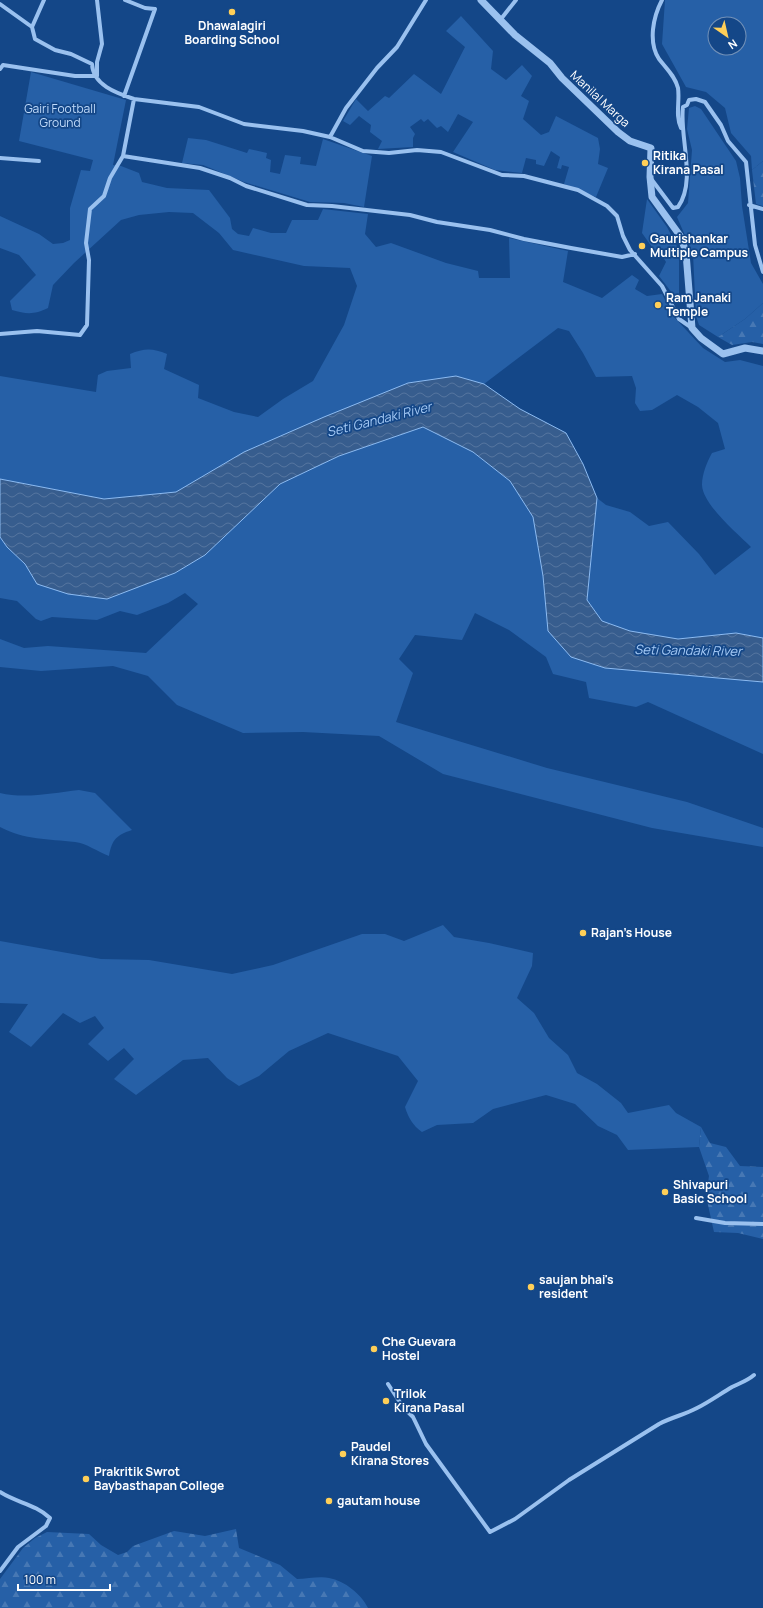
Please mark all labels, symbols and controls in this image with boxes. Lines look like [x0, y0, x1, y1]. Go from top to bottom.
marker: Dhawalagiri Boarding School [227, 7, 237, 17]
north arrow [707, 16, 747, 56]
place label: Dhawalagiri Boarding School [184, 17, 280, 48]
text: N [725, 36, 740, 53]
street label: Manilal Marga [567, 67, 634, 131]
park label: Gairi Football Ground [24, 100, 96, 131]
place label: Ritika Kirana Pasal [653, 147, 724, 178]
marker: Ritika Kirana Pasal [640, 158, 650, 168]
place label: Gaurishankar Multiple Campus [650, 230, 749, 261]
marker: Gaurishankar Multiple Campus [637, 241, 647, 251]
place label: Ram Janaki Temple [666, 289, 731, 320]
marker: Ram Janaki Temple [653, 300, 663, 310]
water label: Seti Gandaki River [325, 397, 436, 441]
water label: Seti Gandaki River [634, 640, 744, 660]
place label: Rajan's House [591, 924, 672, 941]
marker: Rajan's House [578, 928, 588, 938]
place label: Shivapuri Basic School [673, 1176, 747, 1207]
marker: Shivapuri Basic School [660, 1187, 670, 1197]
place label: saujan bhai's resident [539, 1271, 614, 1302]
marker: saujan bhai's resident [526, 1282, 536, 1292]
place label: Che Guevara Hostel [382, 1333, 456, 1364]
marker: Che Guevara Hostel [369, 1344, 379, 1354]
place label: Trilok Kirana Pasal [394, 1385, 465, 1416]
marker: Trilok Kirana Pasal [381, 1396, 391, 1406]
place label: Paudel Kirana Stores [351, 1438, 430, 1469]
marker: Paudel Kirana Stores [338, 1449, 348, 1459]
place label: Prakritik Swrot Baybasthapan College [94, 1463, 224, 1494]
marker: Prakritik Swrot Baybasthapan College [81, 1474, 91, 1484]
place label: gautam house [337, 1492, 420, 1509]
marker: gautam house [324, 1496, 334, 1506]
scale bar [18, 1566, 110, 1592]
text: 100 m [24, 1571, 56, 1588]

